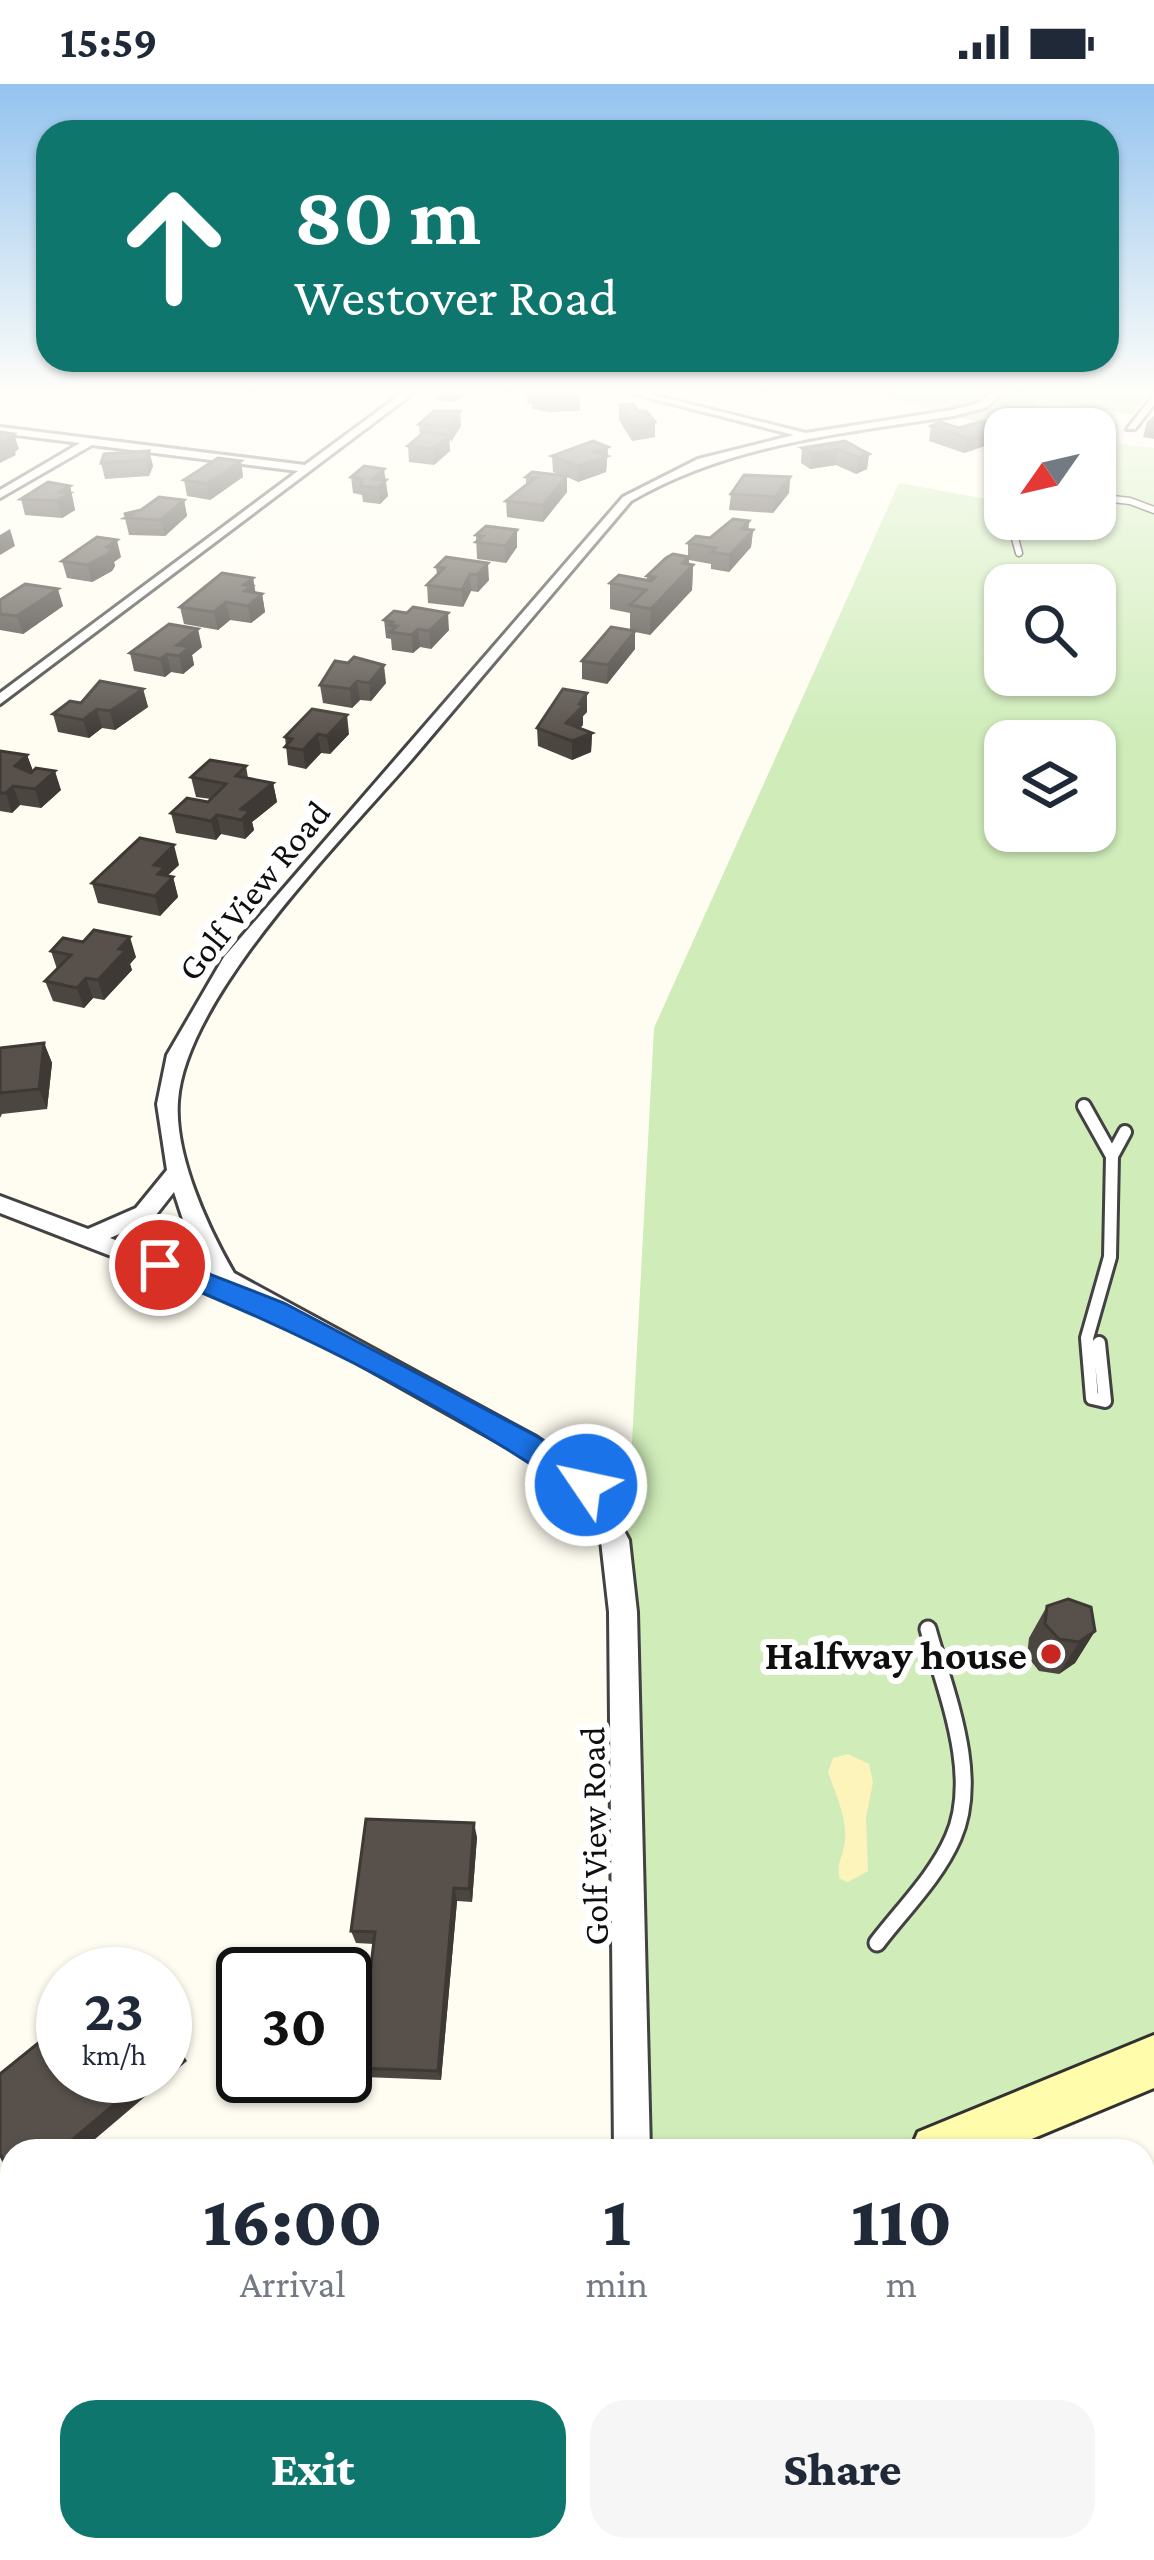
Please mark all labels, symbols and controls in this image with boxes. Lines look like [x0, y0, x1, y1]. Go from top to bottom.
text: 15:59 [60, 17, 158, 67]
icon: ahead [96, 168, 252, 324]
text: 80 m [294, 169, 481, 262]
text: Westover Road [294, 267, 617, 327]
north arrow [984, 408, 1116, 540]
map controls [984, 408, 1116, 852]
button: search [984, 564, 1116, 696]
button: layers [984, 720, 1116, 852]
street label: Golf View Road [169, 793, 338, 988]
pin [109, 1214, 211, 1316]
icon: arrive [127, 1232, 193, 1298]
position arrow [523, 1422, 649, 1548]
place label: Halfway house [765, 1631, 1027, 1678]
marker: Halfway house [1038, 1641, 1064, 1667]
street label: Golf View Road [572, 1726, 616, 1946]
speed limit sign: 30 [216, 1947, 372, 2103]
text: 23 [84, 1976, 144, 2043]
text: km/h [82, 2038, 146, 2071]
text: 16:00 [203, 2180, 383, 2260]
text: 1 [603, 2180, 631, 2260]
text: 110 [851, 2180, 952, 2260]
text: Arrival [240, 2262, 346, 2305]
text: min [585, 2262, 648, 2305]
text: m [886, 2262, 917, 2305]
button: Exit [60, 2400, 566, 2538]
button: Share [590, 2400, 1095, 2538]

